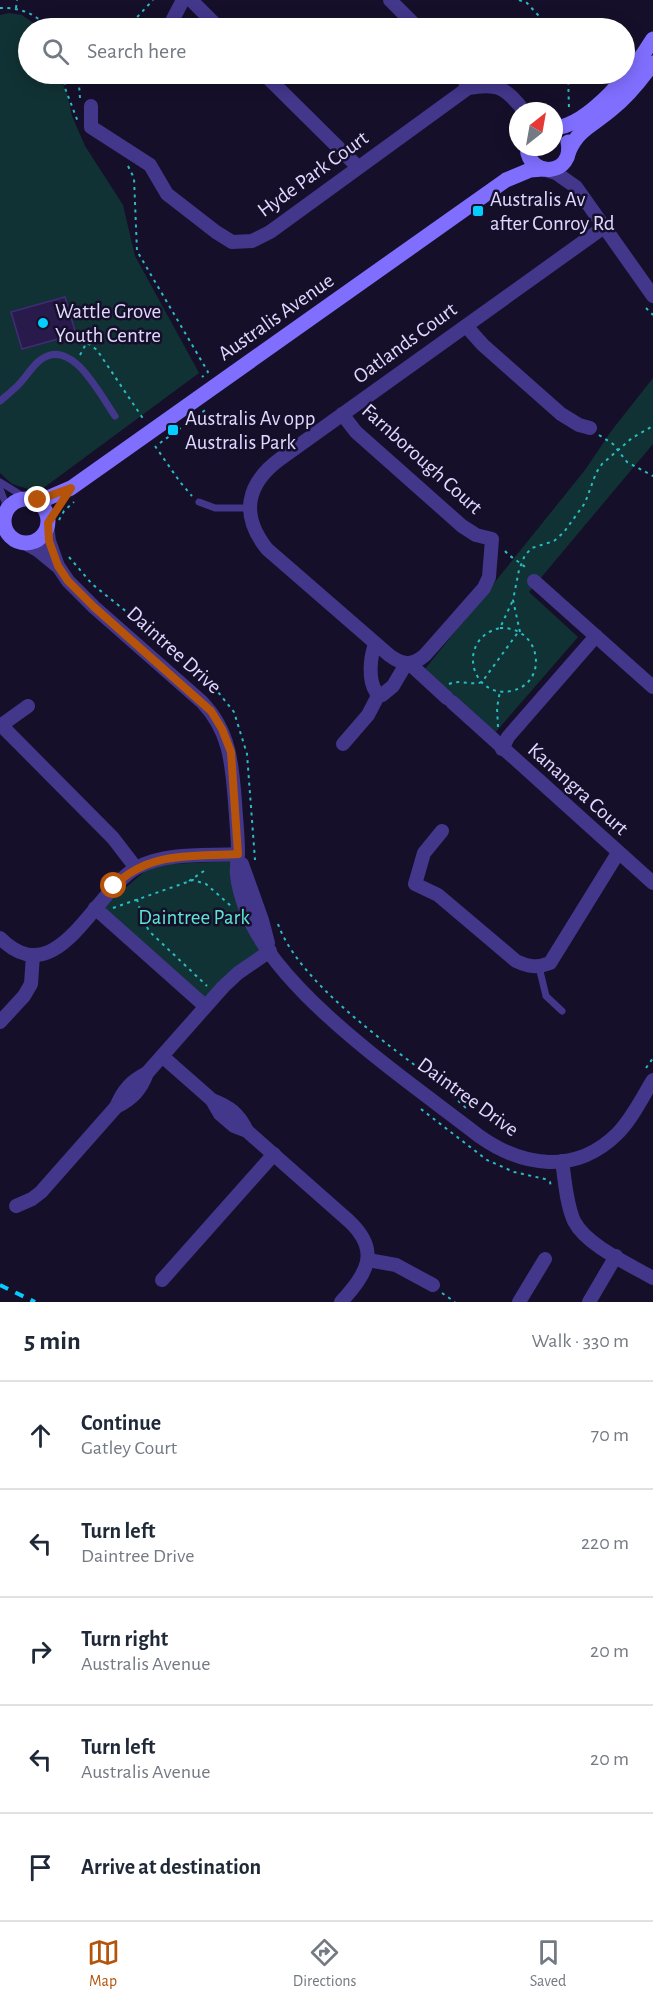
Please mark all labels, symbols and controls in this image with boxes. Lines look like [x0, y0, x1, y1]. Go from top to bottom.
search box [18, 18, 635, 84]
icon: search [39, 35, 72, 68]
text: Search here [87, 40, 186, 62]
north arrow [509, 102, 563, 156]
street label: Hyde Park Court [254, 127, 372, 221]
place label: Australis Av after Conroy Rd [490, 189, 615, 234]
marker: Australis Av after Conroy Rd [471, 204, 485, 218]
street label: Australis Avenue [214, 269, 338, 365]
street label: Oatlands Court [349, 298, 461, 387]
place label: Wattle Grove Youth Centre [55, 301, 161, 346]
marker: Wattle Grove Youth Centre [36, 316, 50, 330]
street label: Farnborough Court [358, 400, 486, 518]
place label: Australis Av opp Australis Park [185, 408, 315, 453]
marker: Australis Av opp Australis Park [166, 423, 180, 437]
route end [24, 486, 50, 512]
street label: Daintree Drive [123, 602, 225, 698]
street label: Kanangra Court [524, 739, 632, 839]
route start [100, 872, 126, 898]
park label: Daintree Park [138, 907, 250, 928]
street label: Daintree Drive [414, 1053, 522, 1141]
text: 5 min [24, 1328, 81, 1354]
text: Walk · 330 m [531, 1331, 629, 1351]
text: Continue [81, 1412, 161, 1434]
icon: ahead [24, 1419, 57, 1452]
text: 70 m [591, 1425, 629, 1445]
text: Gatley Court [81, 1438, 177, 1458]
text: Turn left [81, 1520, 155, 1542]
icon: left [24, 1527, 57, 1560]
text: 220 m [581, 1533, 629, 1553]
text: Daintree Drive [81, 1546, 194, 1566]
text: Turn right [81, 1628, 168, 1650]
icon: right [24, 1635, 57, 1668]
text: 20 m [590, 1641, 629, 1661]
text: Australis Avenue [81, 1654, 210, 1674]
text: Turn left [81, 1736, 155, 1758]
icon: left [24, 1743, 57, 1776]
text: 20 m [590, 1749, 629, 1769]
text: Australis Avenue [81, 1762, 210, 1782]
icon: arrive [24, 1851, 57, 1884]
text: Arrive at destination [81, 1856, 261, 1878]
tab: Map [87, 1936, 120, 1991]
tab: Directions [293, 1936, 357, 1991]
tab: Saved [530, 1936, 566, 1991]

